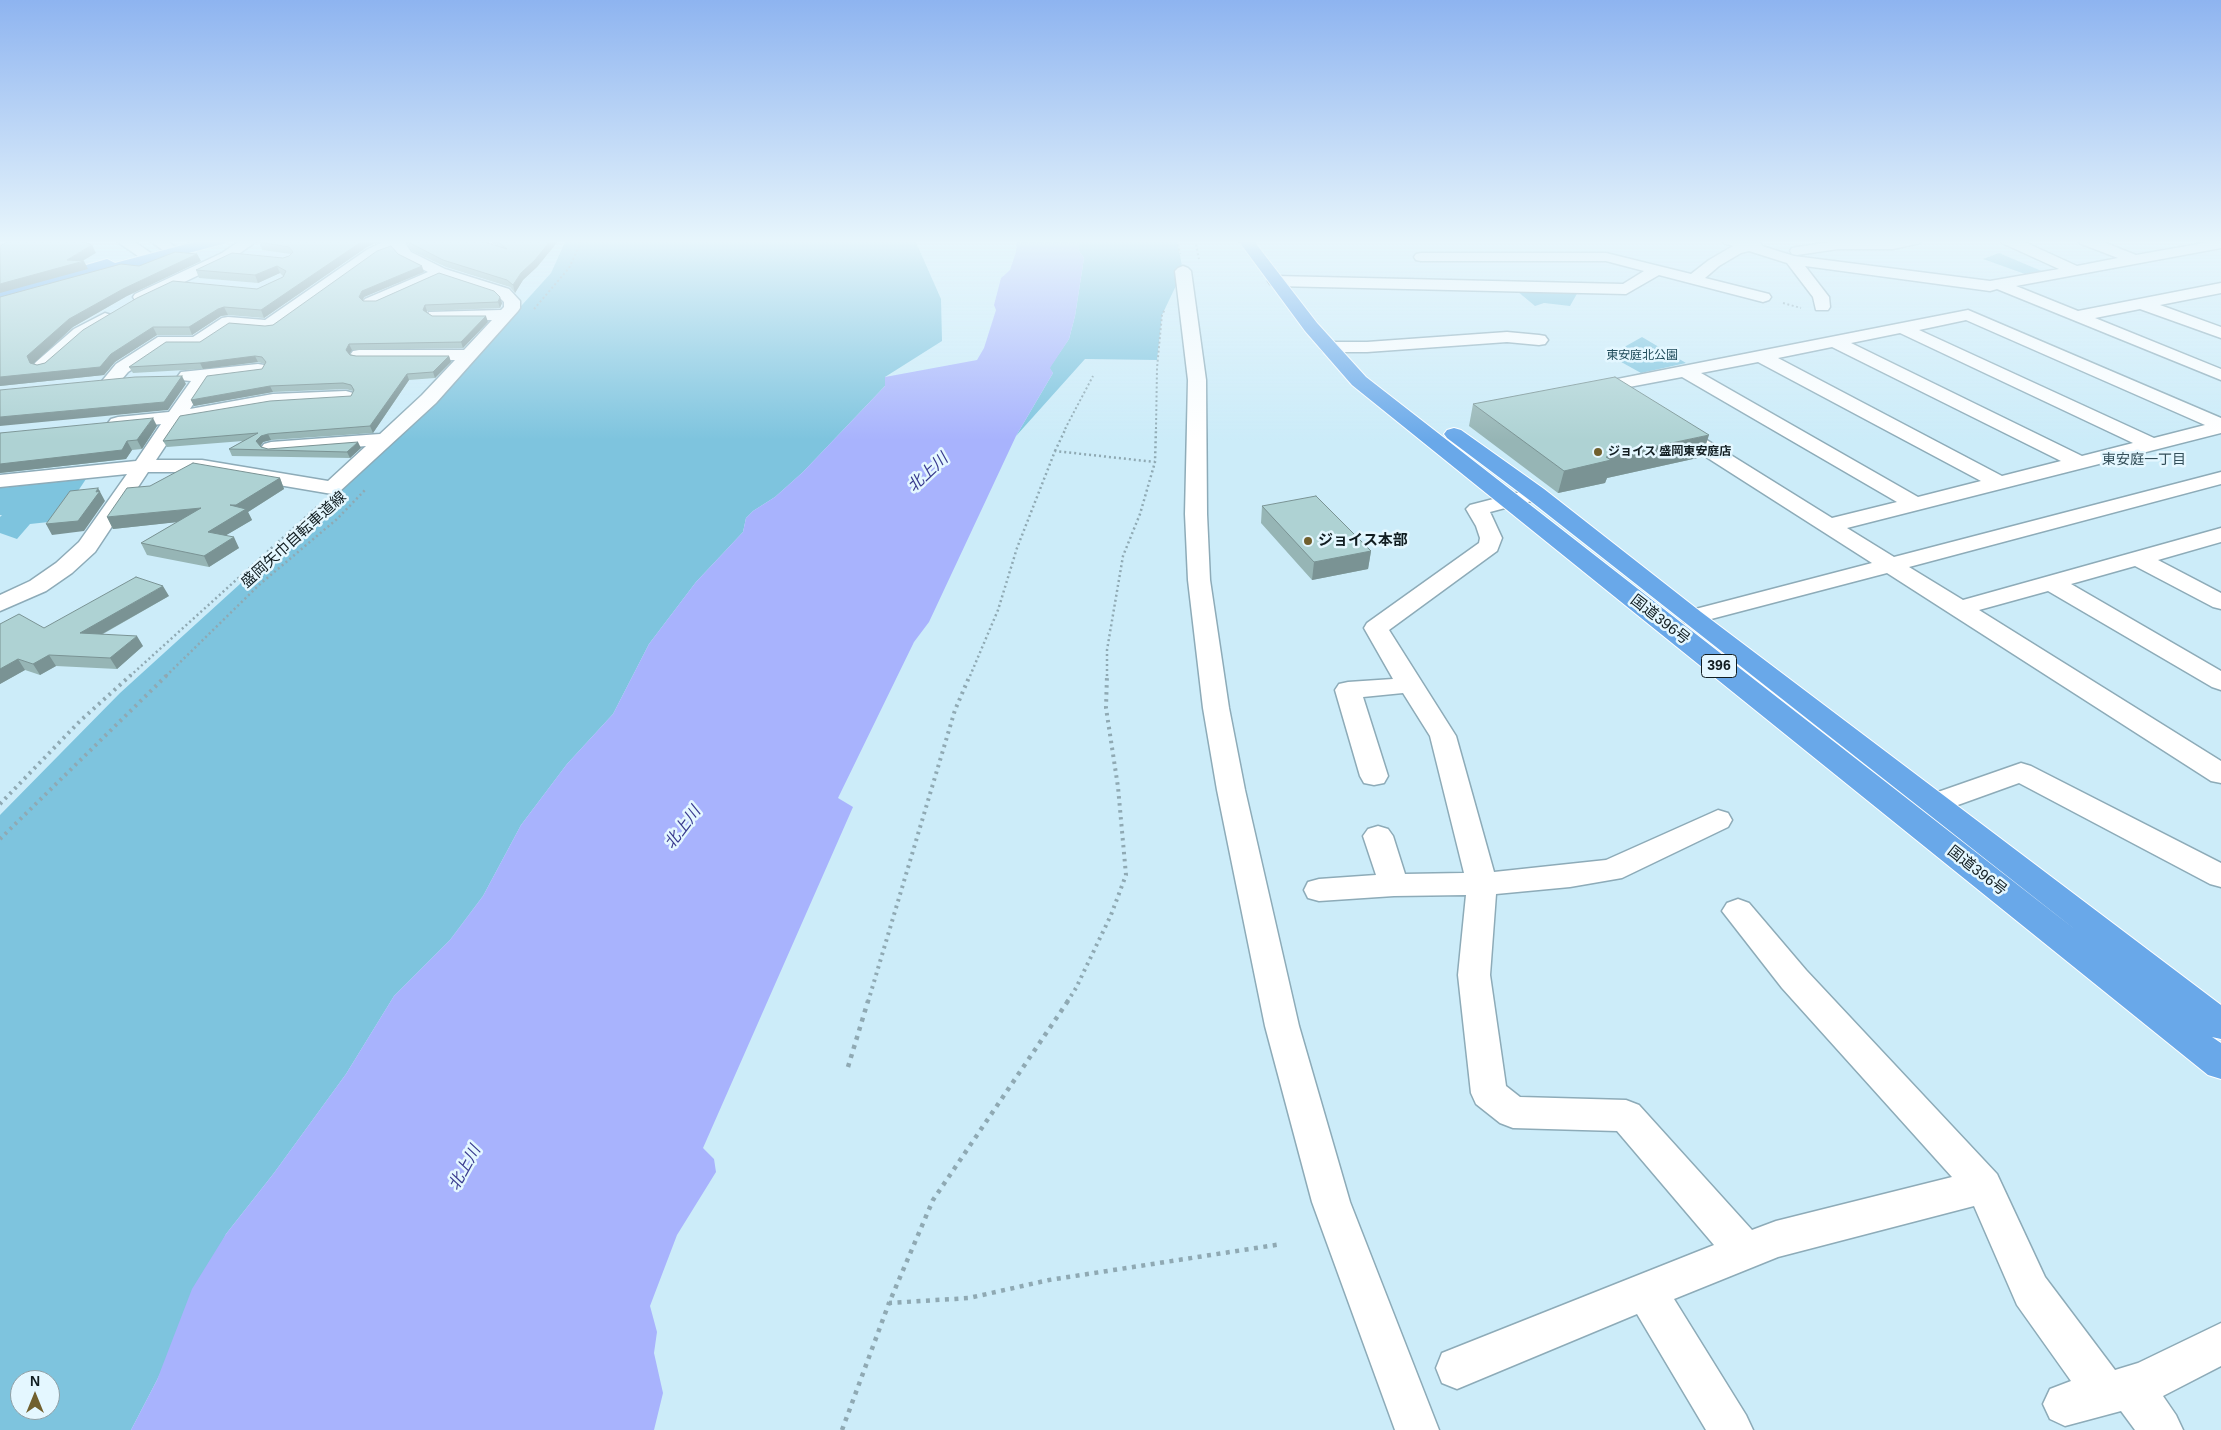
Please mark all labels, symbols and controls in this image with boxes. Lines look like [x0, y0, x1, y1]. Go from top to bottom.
park label: 東安庭北公園 [1606, 349, 1678, 363]
place label: ジョイス 盛岡東安庭店 [1608, 445, 1731, 459]
marker: ジョイス 盛岡東安庭店 [1592, 446, 1604, 458]
water label: 北上川 [904, 450, 952, 496]
district label: 東安庭一丁目 [2102, 452, 2186, 468]
street label: 盛岡矢巾自転車道線 [238, 488, 350, 592]
place label: ジョイス本部 [1318, 532, 1408, 550]
marker: ジョイス本部 [1302, 535, 1314, 547]
street label: 国道396号 [1627, 591, 1693, 649]
road number: 396 [1702, 654, 1736, 678]
water label: 北上川 [661, 803, 705, 853]
street label: 国道396号 [1944, 842, 2010, 900]
water label: 北上川 [445, 1142, 485, 1194]
north arrow [10, 1370, 60, 1420]
text: N [30, 1373, 40, 1389]

